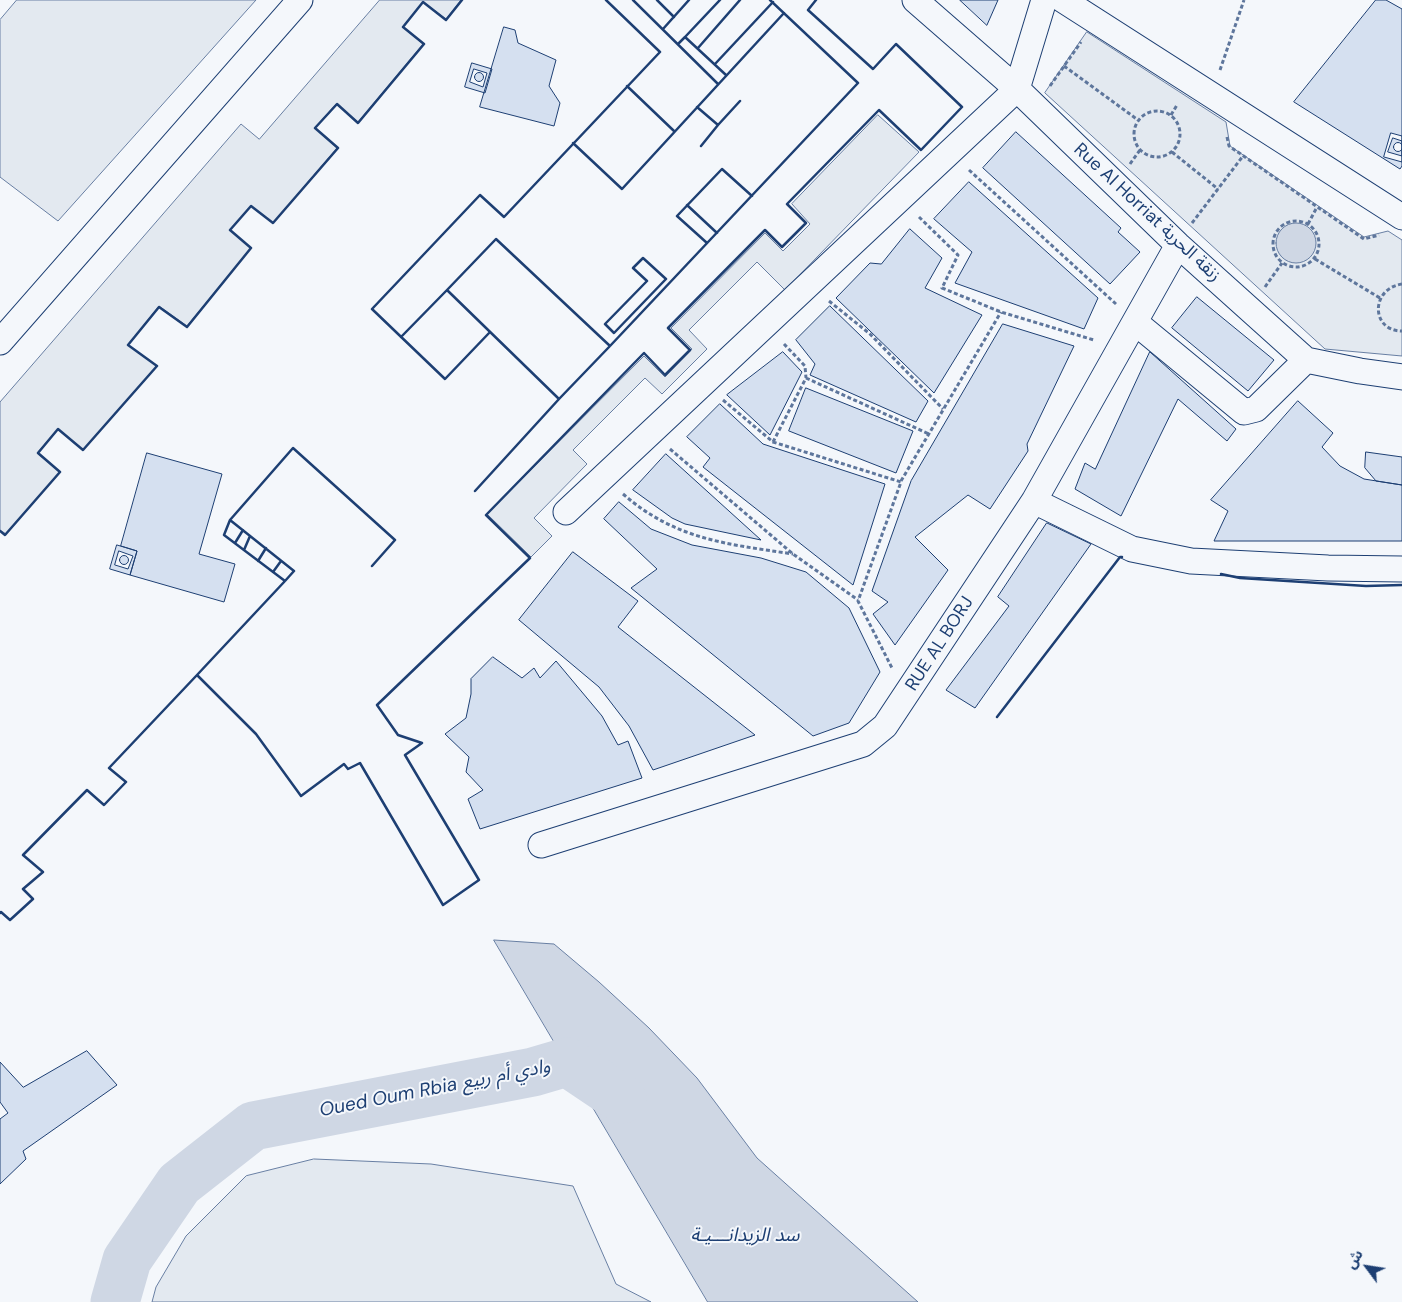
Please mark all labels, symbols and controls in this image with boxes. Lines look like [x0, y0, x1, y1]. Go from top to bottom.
street label: Rue Al Horriat زنقة الحرية [1069, 139, 1225, 287]
street label: RUE AL BORJ [901, 593, 979, 695]
water label: Oued Oum Rbia وادي أم ربيع [318, 1055, 552, 1123]
water label: سد الزيدانـــيـة [690, 1225, 800, 1247]
north arrow [1342, 1242, 1392, 1292]
text: ش [1341, 1246, 1367, 1272]

